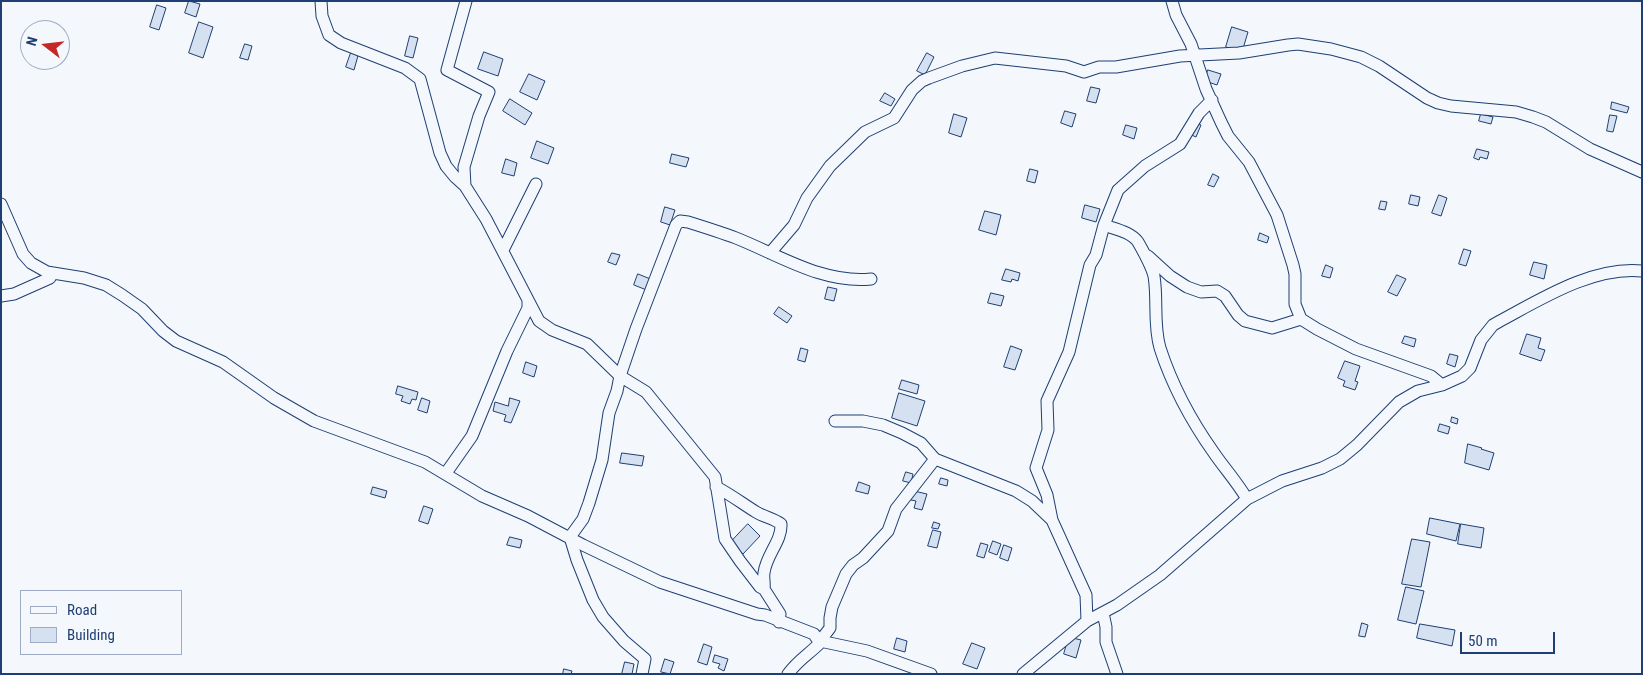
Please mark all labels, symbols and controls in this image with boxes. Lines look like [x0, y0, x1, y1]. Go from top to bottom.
north arrow [20, 20, 70, 70]
text: N [23, 35, 40, 47]
legend [20, 590, 182, 655]
text: Road [67, 601, 97, 619]
scale bar [1463, 622, 1558, 654]
text: Building [67, 626, 115, 644]
text: 50 m [1468, 632, 1498, 650]

